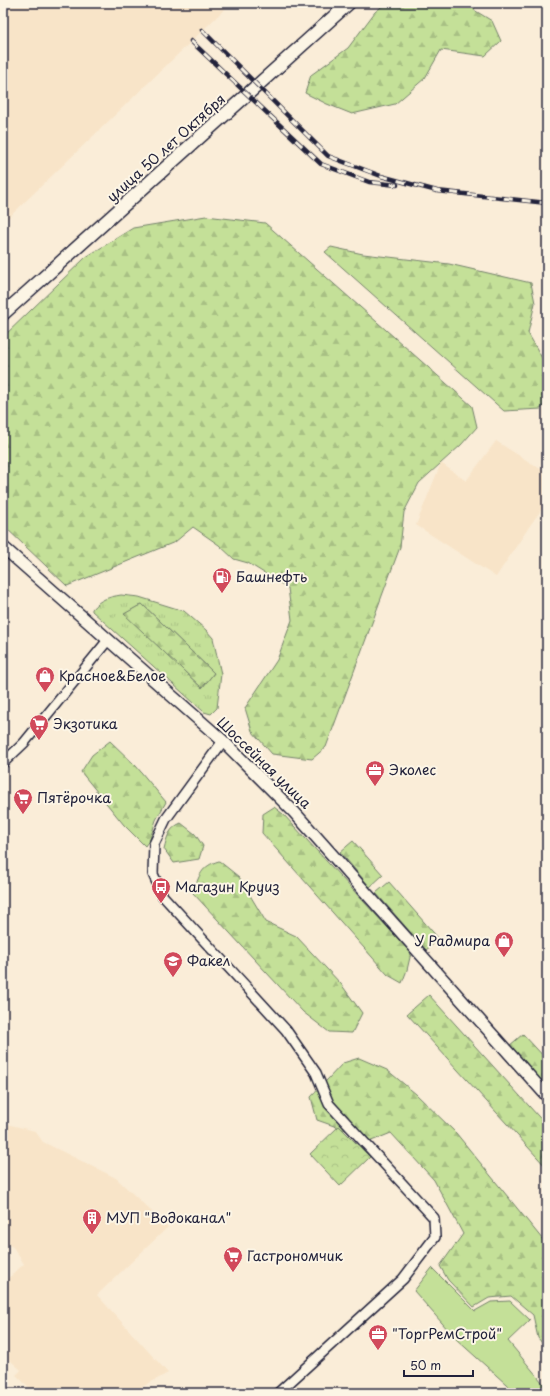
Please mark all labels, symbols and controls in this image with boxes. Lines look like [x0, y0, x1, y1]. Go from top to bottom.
street label: улица 50 лет Октября [102, 89, 230, 207]
fuel station icon: Башнефть [211, 566, 233, 594]
place label: Башнефть [236, 566, 308, 587]
shop icon: Красное&Белое [34, 665, 56, 693]
place label: Красное&Белое [59, 665, 166, 686]
street label: Шоссейная улица [212, 712, 316, 813]
supermarket icon: Экзотика [28, 713, 50, 741]
place label: Экзотика [53, 713, 118, 734]
office icon: Эколес [364, 759, 386, 787]
place label: Эколес [389, 759, 436, 780]
supermarket icon: Пятёрочка [12, 787, 34, 815]
place label: Пятёрочка [37, 787, 111, 808]
bus stop icon: Магазин Круиз [150, 876, 172, 904]
place label: Магазин Круиз [175, 876, 280, 897]
place label: У Радмира [415, 930, 490, 951]
shop icon: У Радмира [493, 930, 515, 958]
school or university icon: Факел [162, 950, 184, 978]
place label: Факел [187, 950, 230, 971]
building icon: МУП "Водоканал" [81, 1207, 103, 1235]
place label: МУП "Водоканал" [106, 1207, 231, 1228]
supermarket icon: Гастрономчик [222, 1245, 244, 1273]
place label: Гастрономчик [247, 1245, 344, 1266]
office icon: "ТоргРемСтрой" [367, 1323, 389, 1351]
place label: "ТоргРемСтрой" [392, 1323, 502, 1344]
scale bar [404, 1352, 473, 1378]
text: 50 m [410, 1356, 441, 1374]

